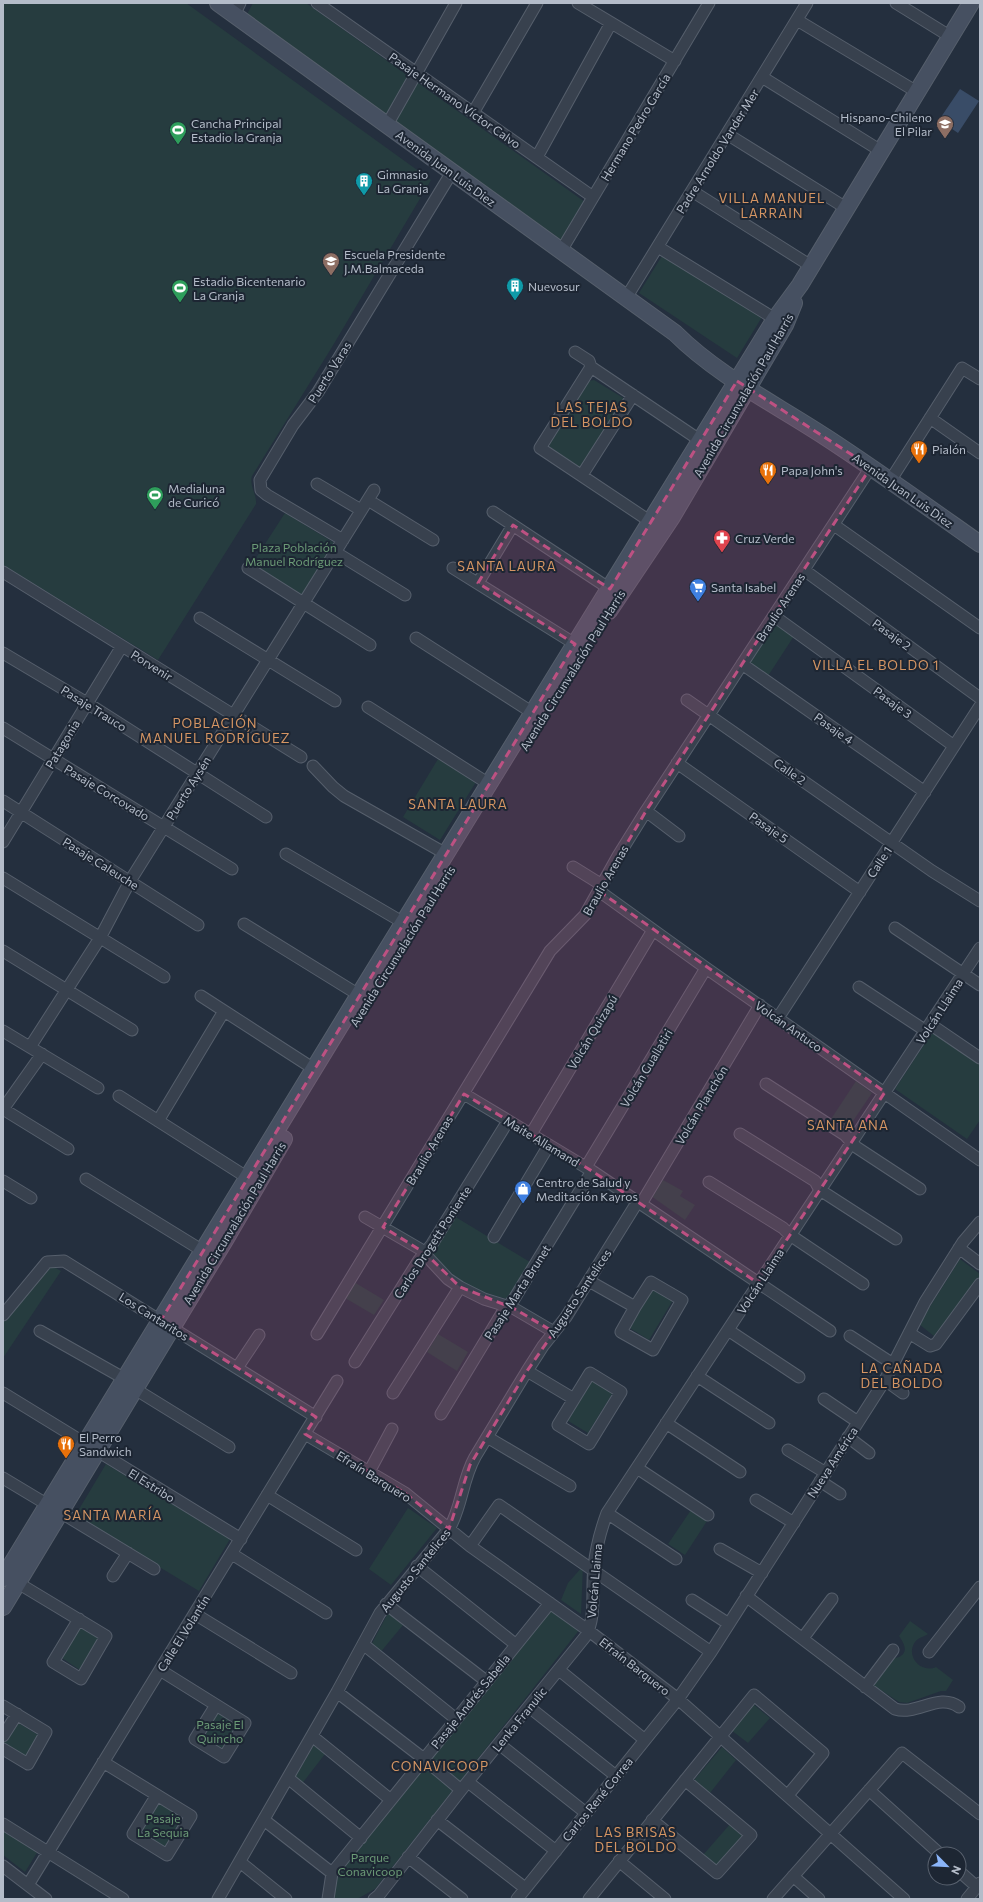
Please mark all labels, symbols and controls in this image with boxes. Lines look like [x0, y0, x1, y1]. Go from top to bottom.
street label: Pasaje Hermano Víctor Calvo [387, 49, 523, 151]
street label: Hermano Pedro García [597, 71, 673, 183]
street label: Padre Arnoldo Vander Mer [673, 86, 761, 216]
place label: Hispano-Chileno El Pilar [840, 110, 932, 138]
school or university icon: Hispano-Chileno El Pilar [935, 114, 955, 139]
place label: Cancha Principal Estadio la Granja [191, 116, 282, 144]
sports icon: Cancha Principal Estadio la Granja [168, 120, 188, 145]
street label: Avenida Juan Luis Diez [393, 127, 499, 210]
place label: Gimnasio La Granja [377, 167, 428, 195]
building icon: Gimnasio La Granja [354, 171, 374, 196]
district label: VILLA MANUEL LARRAIN [719, 190, 825, 221]
place label: Escuela Presidente J.M.Balmaceda [344, 247, 445, 276]
school or university icon: Escuela Presidente J.M.Balmaceda [321, 251, 341, 276]
place label: Estadio Bicentenario La Granja [193, 274, 306, 302]
building icon: Nuevosur [505, 276, 525, 301]
sports icon: Estadio Bicentenario La Granja [170, 278, 190, 303]
place label: Nuevosur [528, 279, 580, 293]
street label: Avenida Circunvalación Paul Harris [690, 310, 796, 480]
street label: Puerto Varas [305, 339, 353, 405]
district label: LAS TEJAS DEL BOLDO [551, 399, 633, 430]
restaurant icon: Pialón [909, 439, 929, 464]
place label: Pialón [932, 442, 966, 456]
street label: Avenida Juan Luis Diez [849, 450, 956, 531]
restaurant icon: Papa John's [758, 460, 778, 485]
place label: Papa John's [781, 463, 843, 478]
place label: Medialuna de Curicó [168, 481, 225, 509]
sports icon: Medialuna de Curicó [145, 485, 165, 510]
pharmacy icon: Cruz Verde [712, 528, 732, 553]
place label: Cruz Verde [735, 531, 795, 545]
park label: Plaza Población Manuel Rodríguez [245, 540, 343, 568]
district label: SANTA LAURA [457, 558, 557, 574]
street label: Braulio Arenas [753, 570, 807, 644]
supermarket icon: Santa Isabel [688, 577, 708, 602]
place label: Santa Isabel [711, 580, 776, 594]
street label: Avenida Circunvalación Paul Harris [516, 587, 628, 753]
street label: Pasaje 2 [870, 615, 914, 653]
street label: Porvenir [129, 647, 176, 683]
district label: VILLA EL BOLDO 1 [812, 657, 940, 673]
street label: Pasaje Trauco [59, 682, 129, 734]
street label: Pasaje 3 [871, 683, 915, 721]
street label: Pasaje 4 [812, 710, 856, 746]
district label: POBLACIÓN MANUEL RODRÍGUEZ [140, 714, 290, 746]
street label: Patagonia [42, 717, 82, 771]
street label: Puerto Aysén [163, 754, 213, 822]
street label: Calle 2 [771, 755, 809, 787]
street label: Pasaje Corcovado [62, 761, 152, 823]
district label: SANTA LAURA [408, 796, 508, 812]
street label: Pasaje 5 [747, 809, 791, 845]
street label: Pasaje Caleuche [60, 834, 142, 892]
street label: Braulio Arenas [579, 842, 631, 918]
street label: Calle 1 [864, 844, 894, 880]
street label: Avenida Circunvalación Paul Harris [346, 863, 458, 1029]
street label: Volcán Llaima [913, 976, 965, 1046]
street label: Volcán Quizapú [564, 992, 620, 1072]
street label: Volcán Antuco [753, 998, 825, 1054]
street label: Volcán Guallatiri [617, 1026, 675, 1110]
street label: Volcán Planchón [672, 1063, 730, 1147]
street label: Braulio Arenas [403, 1113, 455, 1187]
street label: Maite Allamand [502, 1113, 582, 1169]
district label: SANTA ANA [807, 1117, 889, 1133]
street label: Avenida Circunvalación Paul Harris [180, 1139, 288, 1307]
place label: Centro de Salud y Meditación Kayros [536, 1175, 638, 1203]
shop icon: Centro de Salud y Meditación Kayros [513, 1179, 533, 1204]
street label: Carlos Drogett Poniente [390, 1183, 474, 1301]
street label: Pasaje Marta Brunet [481, 1242, 553, 1342]
street label: Augusto Santelices [544, 1246, 614, 1340]
street label: Volcán Llaima [734, 1246, 786, 1316]
street label: Los Cantaritos [117, 1289, 191, 1343]
district label: LA CAÑADA DEL BOLDO [861, 1360, 943, 1391]
street label: Nueva América [804, 1424, 860, 1500]
place label: El Perro Sandwich [79, 1430, 132, 1458]
restaurant icon: El Perro Sandwich [56, 1434, 76, 1459]
street label: Efraín Barquero [334, 1447, 414, 1505]
street label: El Estribo [126, 1465, 178, 1505]
district label: SANTA MARÍA [64, 1506, 162, 1523]
street label: Augusto Santelices [377, 1526, 453, 1614]
street label: Volcán Llaima [584, 1543, 604, 1619]
street label: Calle El Volantín [154, 1592, 212, 1674]
street label: Efraín Barquero [597, 1634, 673, 1698]
street label: Pasaje Andrés Sabella [428, 1651, 512, 1751]
street label: Lenka Franulic [489, 1684, 549, 1754]
park label: Pasaje El Quincho [196, 1717, 244, 1745]
street label: Carlos René Correa [559, 1754, 635, 1844]
district label: CONAVICOOP [391, 1758, 489, 1774]
park label: Pasaje La Sequia [137, 1811, 189, 1839]
district label: LAS BRISAS DEL BOLDO [595, 1824, 677, 1855]
north arrow [927, 1846, 967, 1886]
park label: Parque Conavicoop [337, 1850, 403, 1878]
text: N [949, 1864, 964, 1877]

